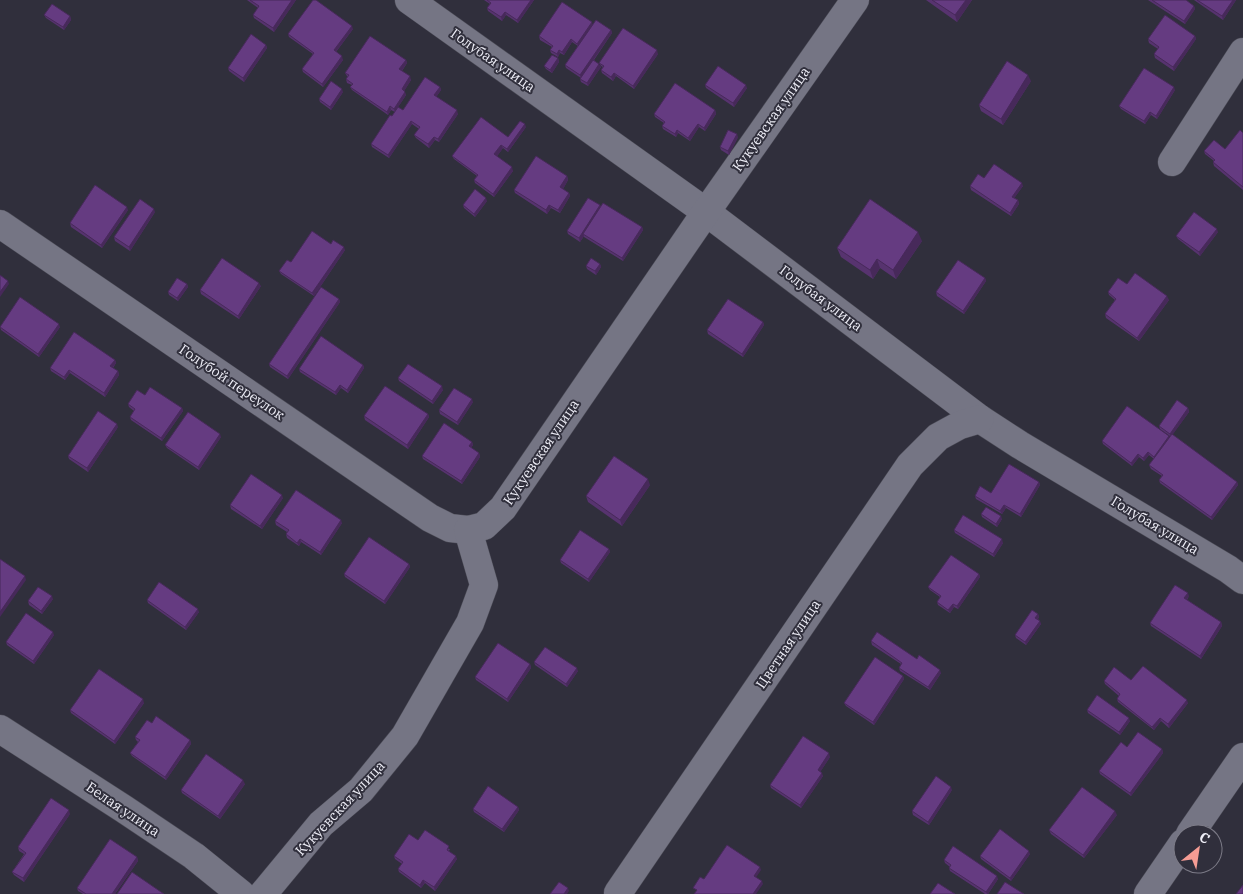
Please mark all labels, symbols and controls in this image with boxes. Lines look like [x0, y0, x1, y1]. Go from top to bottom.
street label: Голубая улица [447, 24, 539, 96]
street label: Кукуевская улица [728, 63, 814, 175]
street label: Голубая улица [776, 261, 866, 335]
street label: Голубой переулок [176, 340, 288, 424]
street label: Кукуевская улица [499, 396, 583, 508]
street label: Голубая улица [1108, 492, 1202, 558]
street label: Цветная улица [752, 596, 825, 692]
street label: Кукуевская улица [291, 756, 389, 859]
street label: Белая улица [83, 778, 164, 840]
north arrow [1173, 824, 1223, 874]
text: С [1196, 828, 1213, 848]

